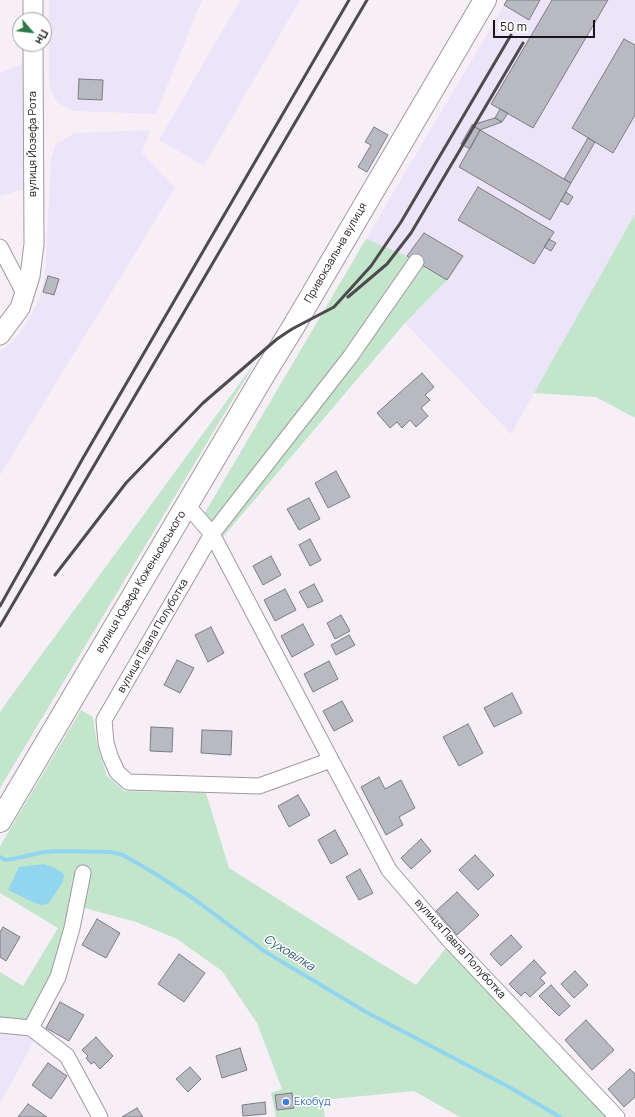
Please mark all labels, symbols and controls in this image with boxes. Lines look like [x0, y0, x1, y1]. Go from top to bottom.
north arrow [12, 12, 52, 52]
scale bar [495, 12, 597, 38]
text: 50 m [500, 18, 527, 35]
text: Пн [32, 27, 52, 47]
street label: вулиця Йозефа Рота [26, 91, 40, 197]
street label: Привокзальна вулиця [302, 200, 370, 306]
street label: вулиця Юзефа Коженьовського [93, 508, 189, 656]
street label: вулиця Павла Полуботка [115, 577, 191, 695]
street label: вулиця Павла Полуботка [412, 896, 508, 1002]
water label: Суховілка [261, 932, 317, 974]
place label: Екобуд [294, 1095, 330, 1109]
marker: Екобуд [281, 1097, 291, 1107]

